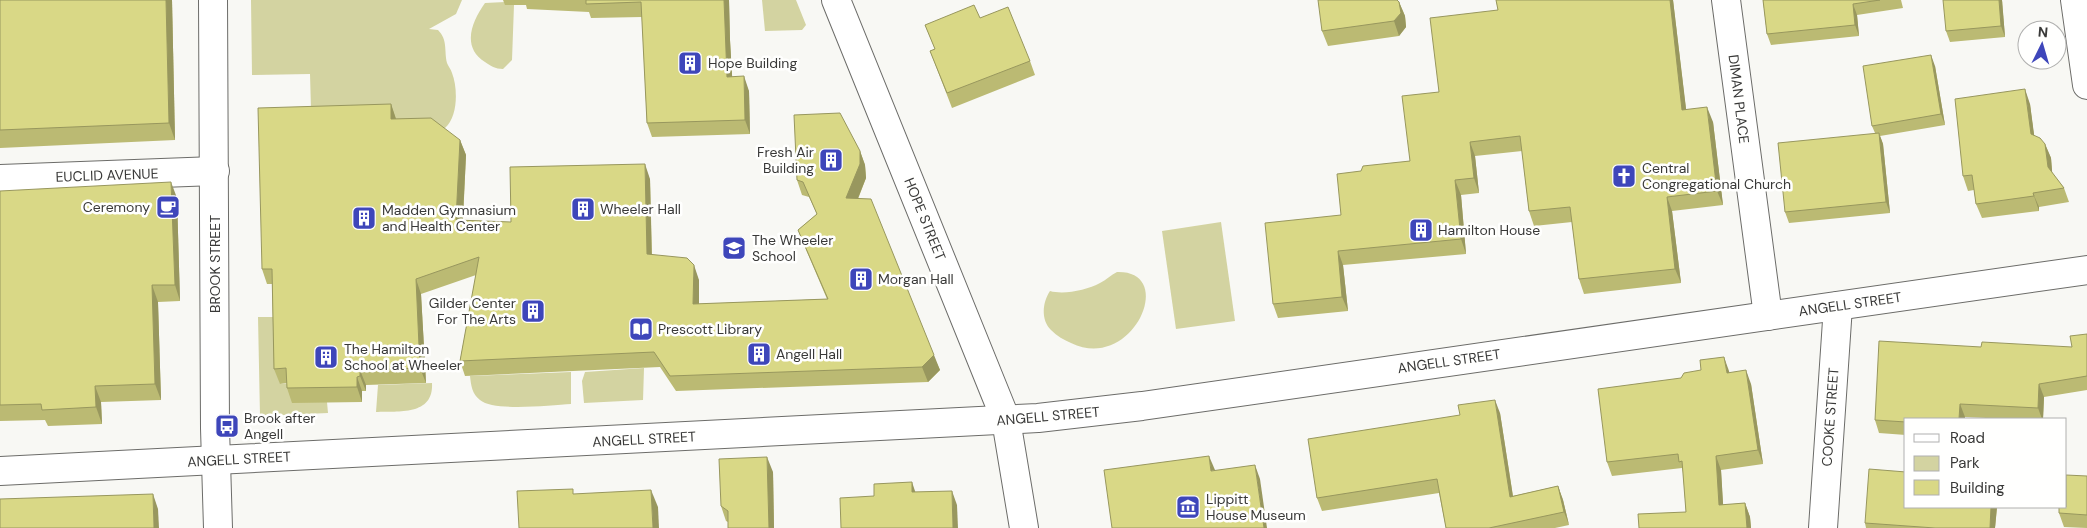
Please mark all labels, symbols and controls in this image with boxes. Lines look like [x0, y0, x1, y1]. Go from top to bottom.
north arrow [2017, 20, 2067, 70]
text: N [2037, 23, 2049, 41]
building icon: Hope Building [677, 50, 703, 76]
street label: DIMAN PLACE [1725, 53, 1753, 145]
place label: Hope Building [708, 54, 797, 72]
place label: Fresh Air Building [757, 143, 814, 177]
building icon: Fresh Air Building [818, 147, 844, 173]
place label: Central Congregational Church [1642, 159, 1791, 193]
church icon: Central Congregational Church [1611, 163, 1637, 189]
street label: EUCLID AVENUE [55, 164, 159, 186]
street label: HOPE STREET [900, 175, 950, 263]
cafe icon: Ceremony [155, 194, 181, 220]
building icon: Wheeler Hall [570, 196, 596, 222]
place label: Ceremony [83, 198, 150, 216]
place label: Wheeler Hall [600, 200, 681, 218]
place label: Madden Gymnasium and Health Center [382, 201, 516, 235]
building icon: Madden Gymnasium and Health Center [351, 205, 377, 231]
street label: BROOK STREET [206, 215, 224, 313]
building icon: Hamilton House [1408, 217, 1434, 243]
place label: Hamilton House [1438, 221, 1540, 239]
place label: The Wheeler School [752, 231, 833, 265]
school or university icon: The Wheeler School [721, 235, 747, 261]
building icon: Morgan Hall [848, 266, 874, 292]
place label: Morgan Hall [878, 270, 954, 288]
street label: ANGELL STREET [1797, 288, 1903, 320]
place label: Gilder Center For The Arts [429, 294, 516, 328]
building icon: Gilder Center For The Arts [520, 298, 546, 324]
library icon: Prescott Library [628, 316, 654, 342]
place label: Prescott Library [658, 320, 762, 338]
place label: The Hamilton School at Wheeler [344, 340, 462, 374]
building icon: Angell Hall [746, 341, 772, 367]
building icon: The Hamilton School at Wheeler [313, 344, 339, 370]
place label: Angell Hall [776, 345, 842, 363]
street label: ANGELL STREET [1396, 345, 1502, 377]
street label: COOKE STREET [1818, 367, 1842, 467]
street label: ANGELL STREET [996, 403, 1101, 429]
place label: Brook after Angell [244, 409, 316, 443]
bus stop icon: Brook after Angell [214, 413, 240, 439]
legend [1904, 418, 2067, 508]
street label: ANGELL STREET [592, 427, 696, 451]
text: Road [1950, 428, 1985, 448]
street label: ANGELL STREET [187, 447, 291, 471]
text: Park [1950, 453, 1980, 473]
text: Building [1950, 478, 2005, 498]
place label: Lippitt House Museum [1206, 490, 1306, 524]
museum icon: Lippitt House Museum [1175, 494, 1201, 520]

